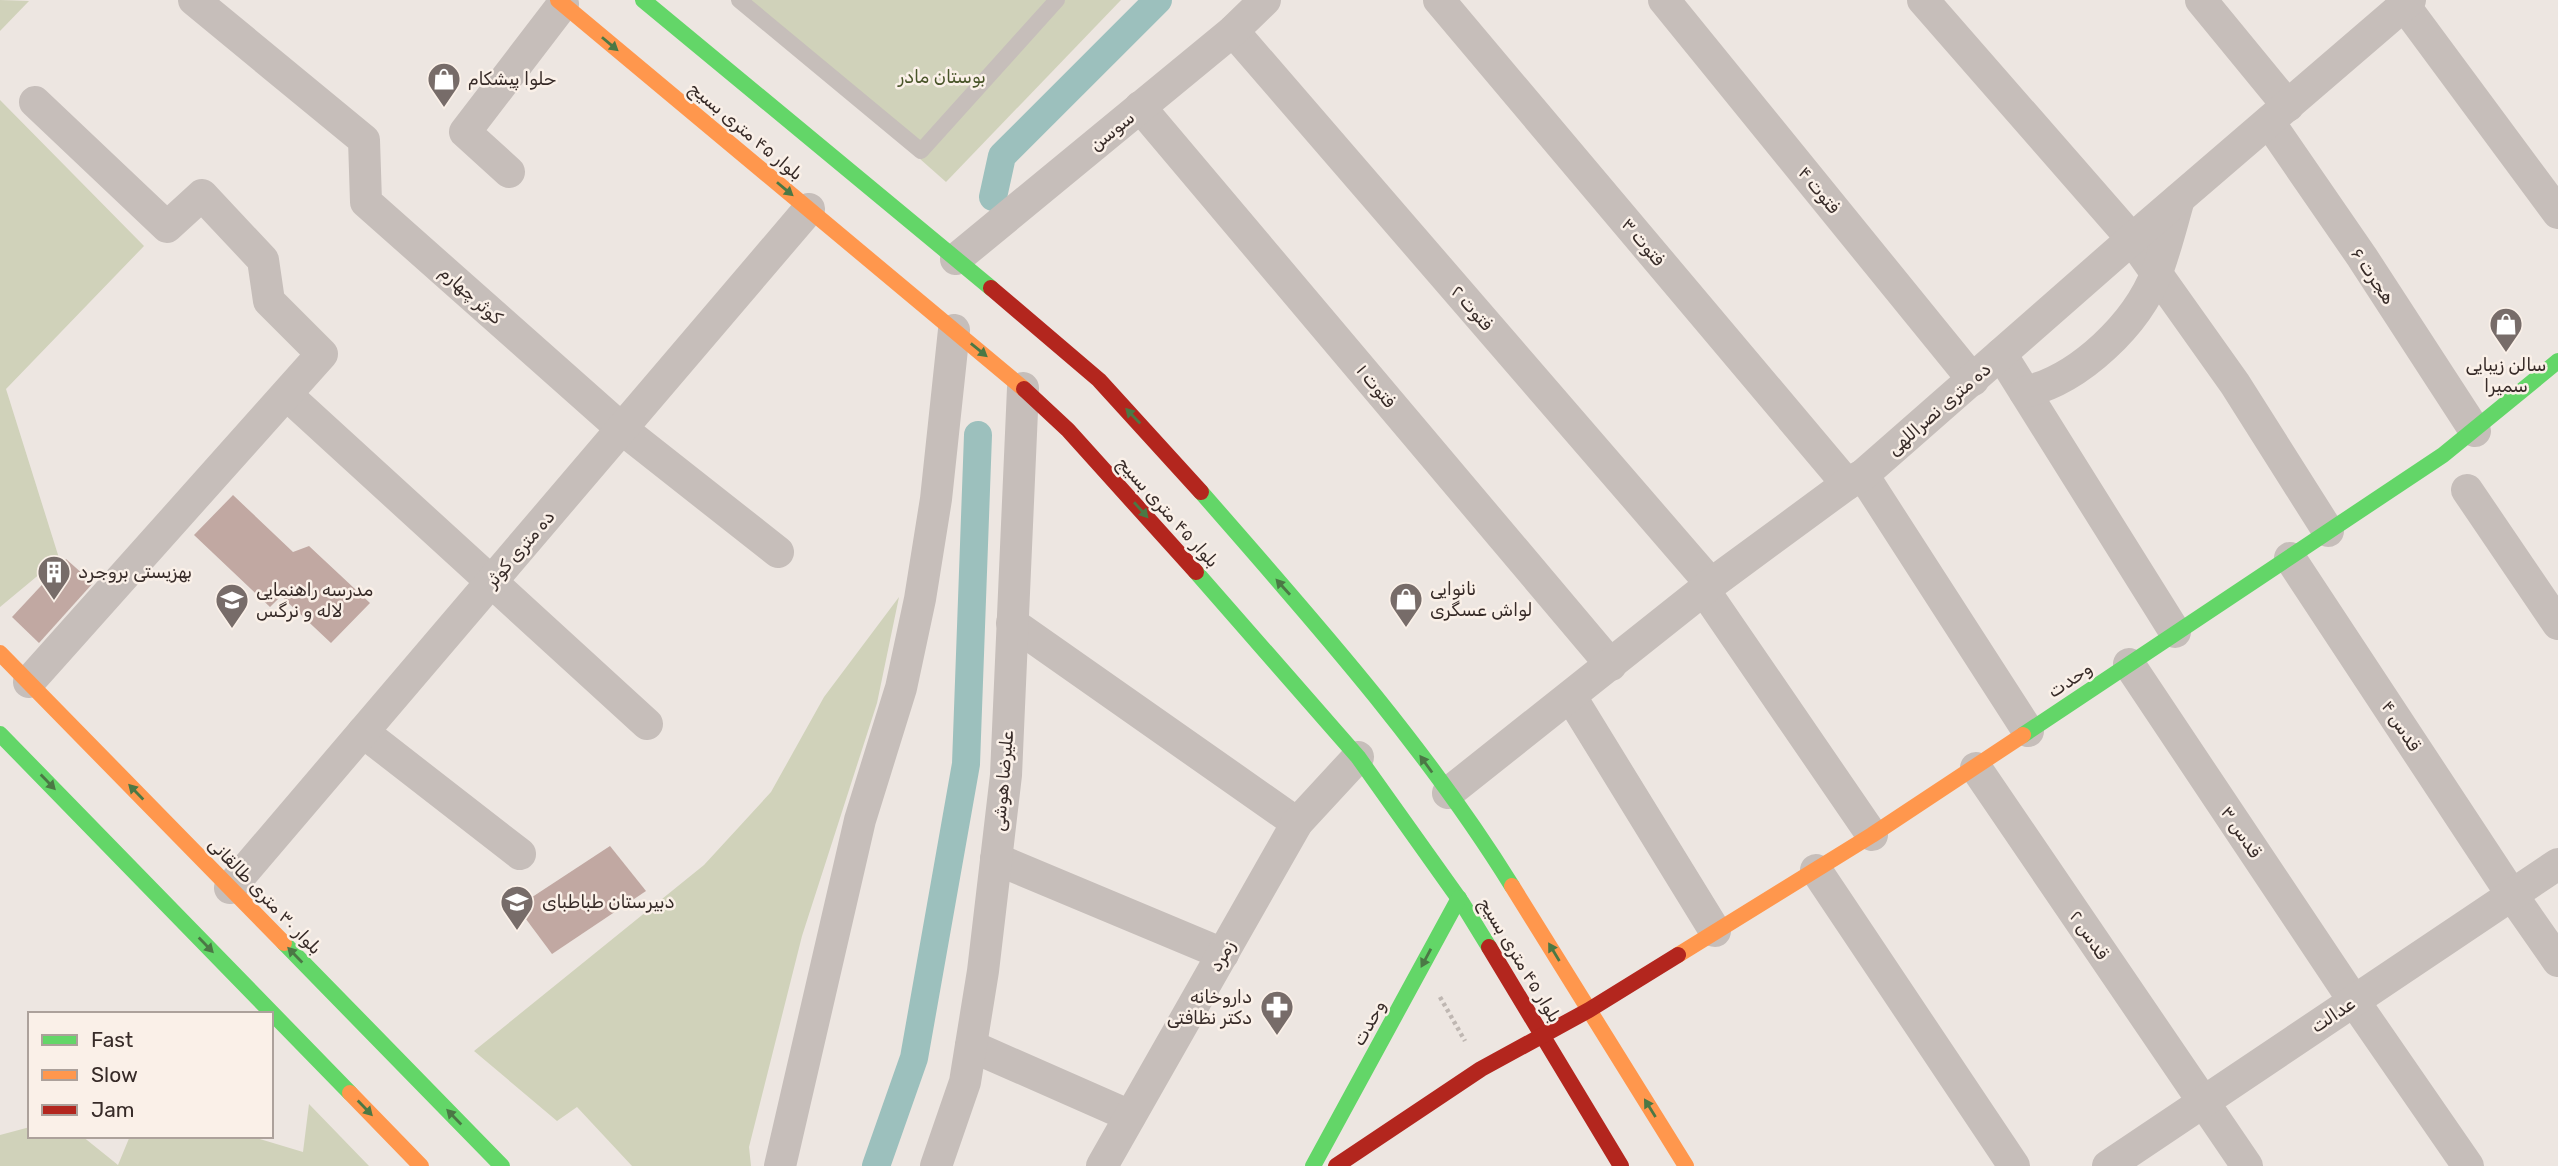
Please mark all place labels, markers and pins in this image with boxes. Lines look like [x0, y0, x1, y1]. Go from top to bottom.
shop icon: حلوا پیشکام [425, 60, 463, 109]
place label: حلوا پیشکام [468, 68, 556, 91]
shop icon: سالن زیبایی سمیرا [2487, 305, 2525, 354]
place label: سالن زیبایی سمیرا [2466, 354, 2546, 397]
building icon: بهزیستی بروجرد [35, 553, 73, 602]
place label: بهزیستی بروجرد [78, 561, 192, 583]
place label: نانوایی لواش عسگری [1430, 578, 1533, 621]
place label: مدرسه راهنمایی لاله و نرگس [256, 579, 373, 622]
shop icon: نانوایی لواش عسگری [1387, 580, 1425, 629]
school or university icon: مدرسه راهنمایی لاله و نرگس [213, 581, 251, 630]
school or university icon: دبیرستان طباطبای [498, 883, 536, 932]
place label: دبیرستان طباطبای [542, 891, 674, 913]
place label: داروخانه دکتر نظافتی [1167, 986, 1252, 1029]
pharmacy icon: داروخانه دکتر نظافتی [1258, 988, 1296, 1037]

